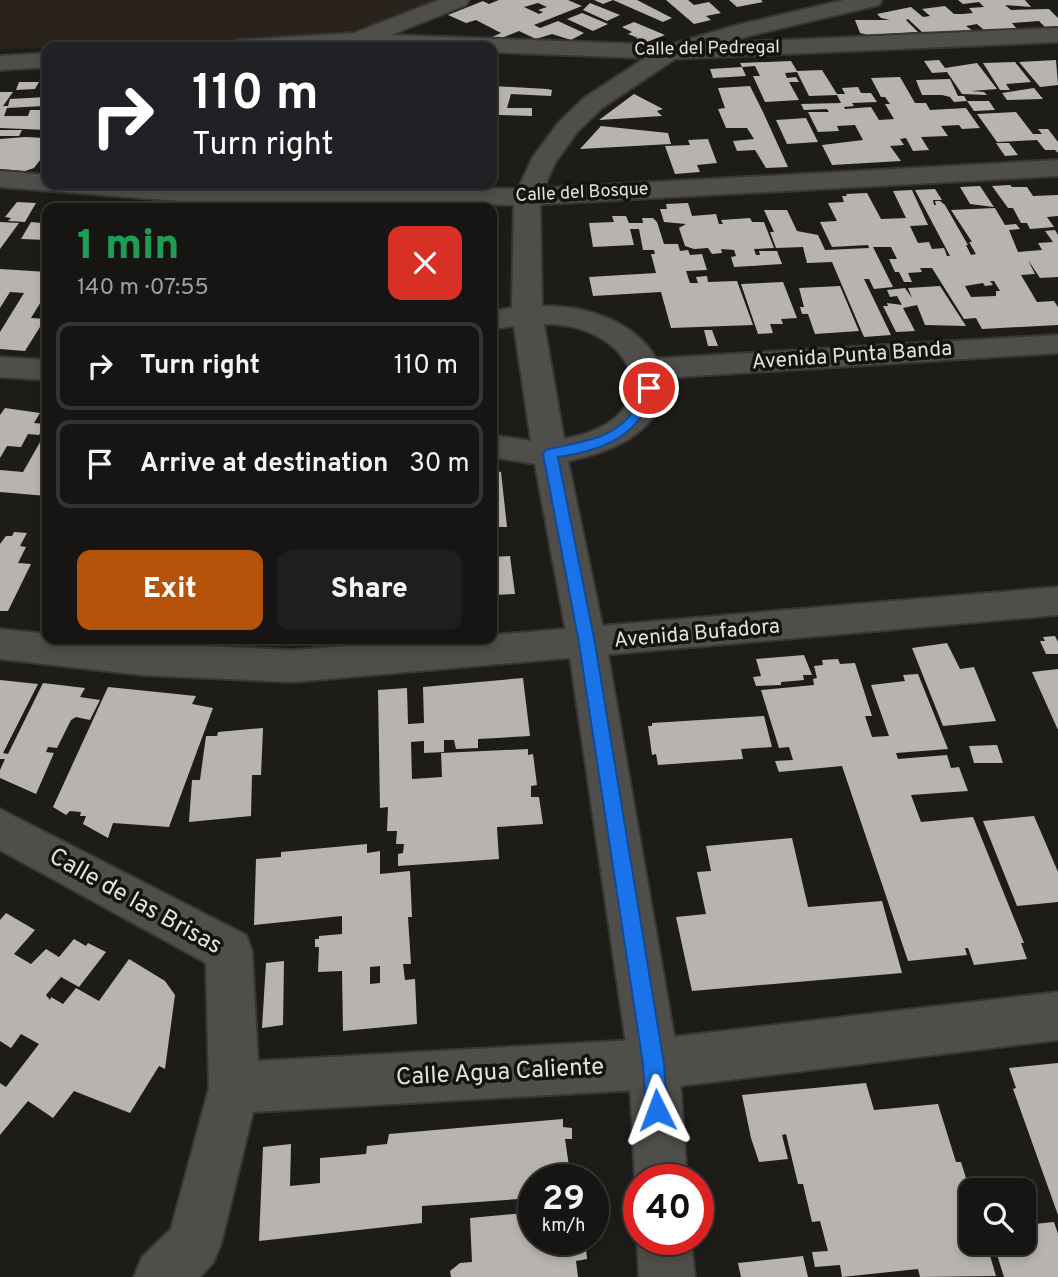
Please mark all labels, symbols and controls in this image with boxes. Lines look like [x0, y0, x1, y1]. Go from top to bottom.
street label: Calle del Pedregal [634, 36, 780, 62]
text: 110 m [192, 65, 319, 127]
icon: right [77, 70, 168, 161]
text: Turn right [192, 126, 334, 166]
street label: Calle del Bosque [515, 178, 649, 208]
text: 1 min [77, 221, 180, 274]
button: close [388, 226, 462, 300]
text: 140 m · 07:55 [77, 274, 209, 303]
street label: Avenida Punta Banda [751, 336, 953, 376]
icon: right [81, 347, 119, 385]
text: Turn right [140, 350, 260, 383]
text: 110 m [394, 350, 458, 383]
pin [619, 358, 679, 418]
icon: arrive [630, 369, 668, 407]
icon: arrive [81, 445, 119, 483]
text: Arrive at destination [140, 448, 388, 481]
text: 30 m [409, 448, 470, 481]
button: Exit [77, 550, 263, 630]
button: Share [277, 550, 462, 630]
street label: Avenida Bufadora [613, 613, 781, 655]
street label: Calle de las Brisas [43, 842, 227, 962]
street label: Calle Agua Caliente [395, 1053, 605, 1093]
position arrow [620, 1073, 694, 1147]
speed limit sign: 40 [623, 1164, 714, 1255]
text: 29 [542, 1178, 585, 1222]
map controls [959, 1178, 1036, 1255]
button: search [959, 1178, 1036, 1255]
text: km/h [542, 1215, 585, 1238]

